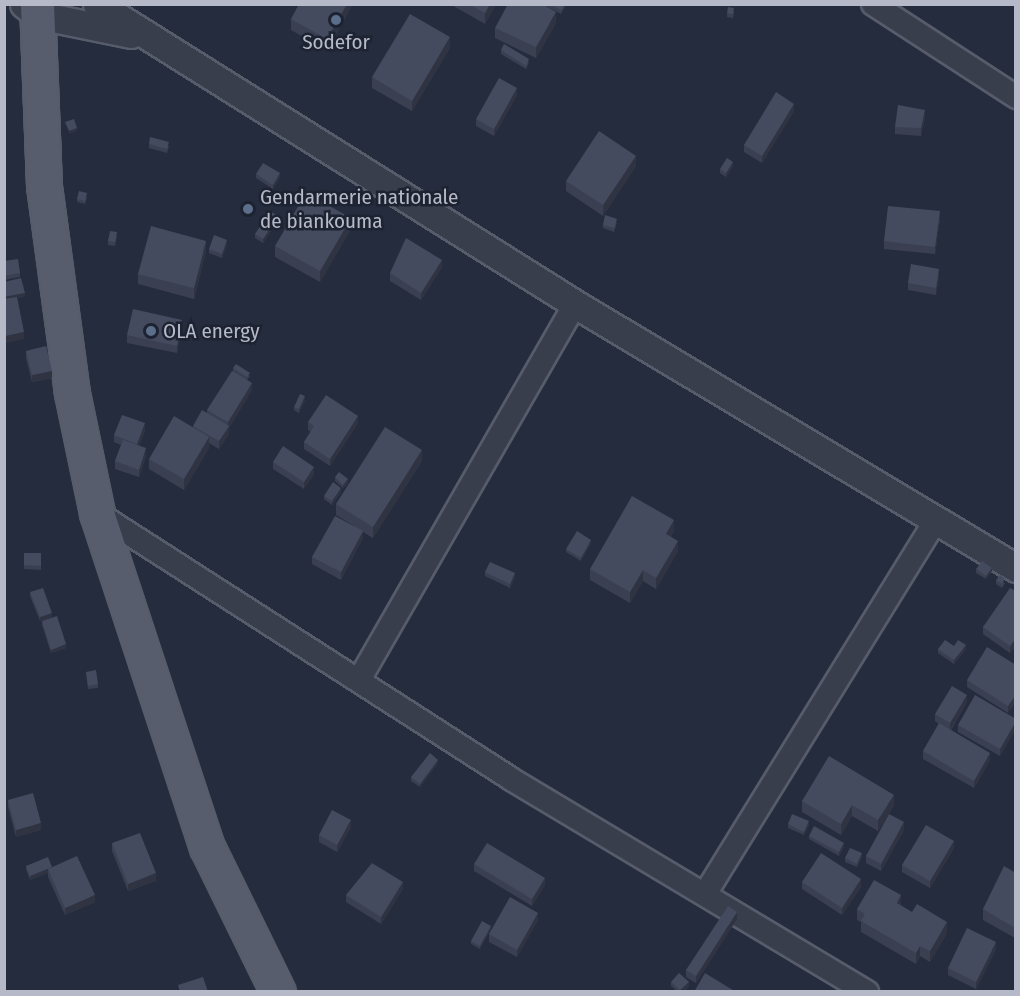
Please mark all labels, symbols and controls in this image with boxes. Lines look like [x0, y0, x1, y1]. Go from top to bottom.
marker: Sodefor [329, 13, 343, 27]
place label: Sodefor [302, 29, 370, 55]
place label: Gendarmerie nationale de biankouma [260, 184, 458, 234]
marker: Gendarmerie nationale de biankouma [241, 202, 255, 216]
place label: OLA energy [163, 318, 260, 344]
marker: OLA energy [144, 324, 158, 338]

